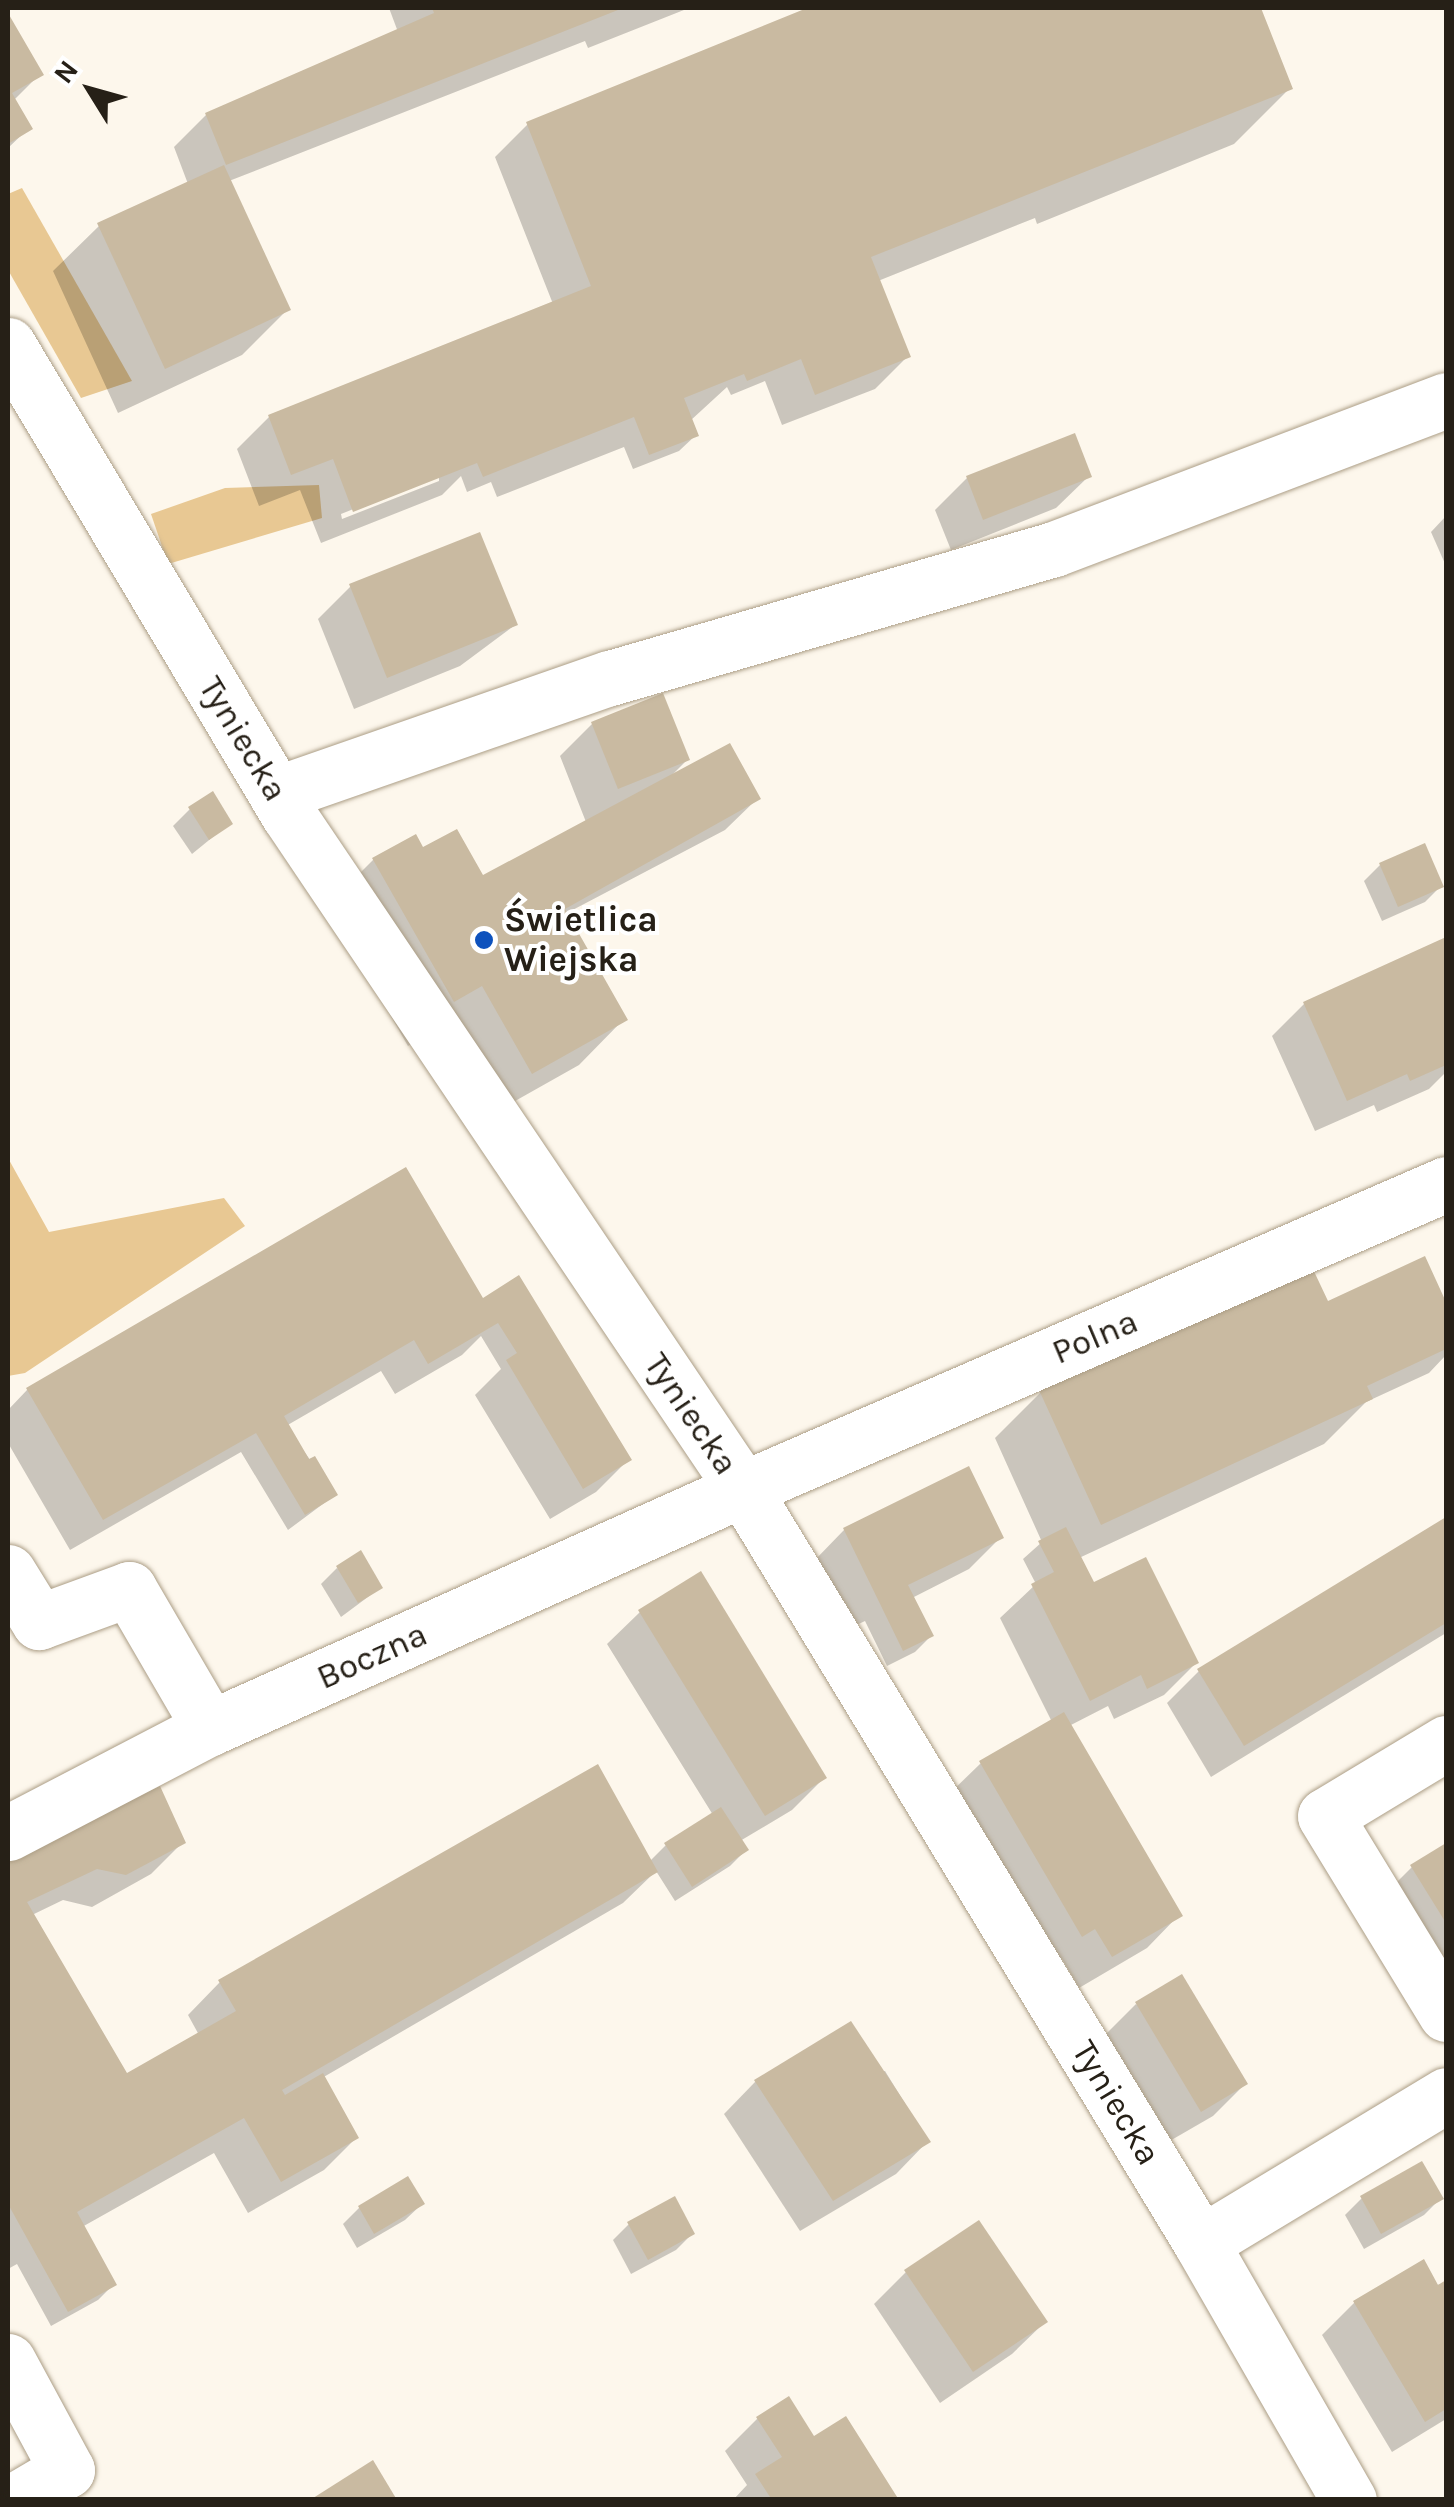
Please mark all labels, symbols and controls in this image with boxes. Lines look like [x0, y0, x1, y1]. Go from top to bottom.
north arrow [40, 40, 140, 140]
text: N [46, 54, 85, 90]
street label: Tyniecka [190, 669, 296, 809]
place label: Świetlica Wiejska [504, 899, 658, 981]
marker: Świetlica Wiejska [473, 929, 495, 951]
street label: Polna [1046, 1300, 1144, 1374]
street label: Tyniecka [635, 1345, 747, 1483]
street label: Boczna [311, 1613, 433, 1699]
street label: Tyniecka [1063, 2033, 1169, 2173]

